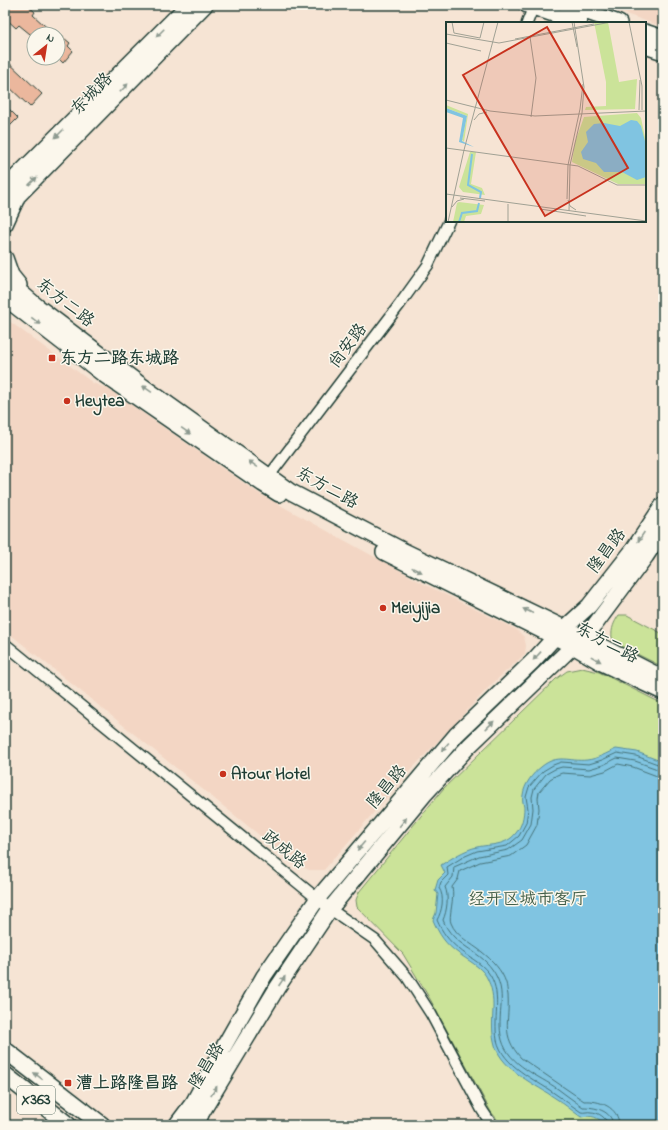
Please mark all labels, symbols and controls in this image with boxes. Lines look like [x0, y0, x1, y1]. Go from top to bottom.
inset map [446, 22, 646, 222]
north arrow [26, 26, 66, 66]
one-way arrow [156, 28, 165, 37]
text: N [43, 29, 58, 47]
street label: 东城路 [65, 67, 119, 121]
one-way arrow [119, 83, 129, 93]
one-way arrow [54, 130, 64, 139]
one-way arrow [28, 176, 38, 186]
street label: 东方二路 [31, 272, 99, 334]
one-way arrow [31, 317, 41, 325]
street label: 尚安路 [323, 318, 373, 374]
place label: 东方二路东城路 [60, 346, 179, 371]
marker: 东方二路东城路 [47, 353, 57, 363]
one-way arrow [142, 385, 152, 393]
place label: Heytea [75, 389, 124, 416]
marker: Heytea [62, 396, 72, 406]
one-way arrow [181, 427, 191, 435]
one-way arrow [248, 460, 258, 468]
street label: 东方二路 [291, 461, 363, 515]
street label: 隆昌路 [582, 523, 632, 579]
one-way arrow [637, 532, 645, 543]
one-way arrow [412, 567, 423, 573]
place label: Meiyijia [391, 596, 440, 623]
marker: Meiyijia [378, 603, 388, 613]
one-way arrow [522, 608, 534, 614]
street label: 东方二路 [571, 616, 643, 670]
one-way arrow [533, 651, 542, 661]
one-way arrow [590, 656, 602, 663]
one-way arrow [485, 721, 495, 730]
one-way arrow [441, 742, 450, 753]
street label: 隆昌路 [361, 759, 413, 815]
place label: Atour Hotel [231, 762, 310, 787]
marker: Atour Hotel [218, 769, 228, 779]
one-way arrow [398, 816, 407, 827]
street label: 政成路 [256, 824, 312, 876]
one-way arrow [357, 841, 366, 852]
park label: 经开区城市客厅 [469, 887, 588, 912]
one-way arrow [278, 975, 286, 986]
street label: 隆昌路 [183, 1038, 231, 1094]
one-way arrow [32, 1071, 43, 1080]
place label: 漕上路隆昌路 [76, 1071, 178, 1096]
marker: 漕上路隆昌路 [63, 1078, 73, 1088]
one-way arrow [210, 1085, 217, 1097]
road number: X363 [17, 1086, 55, 1114]

